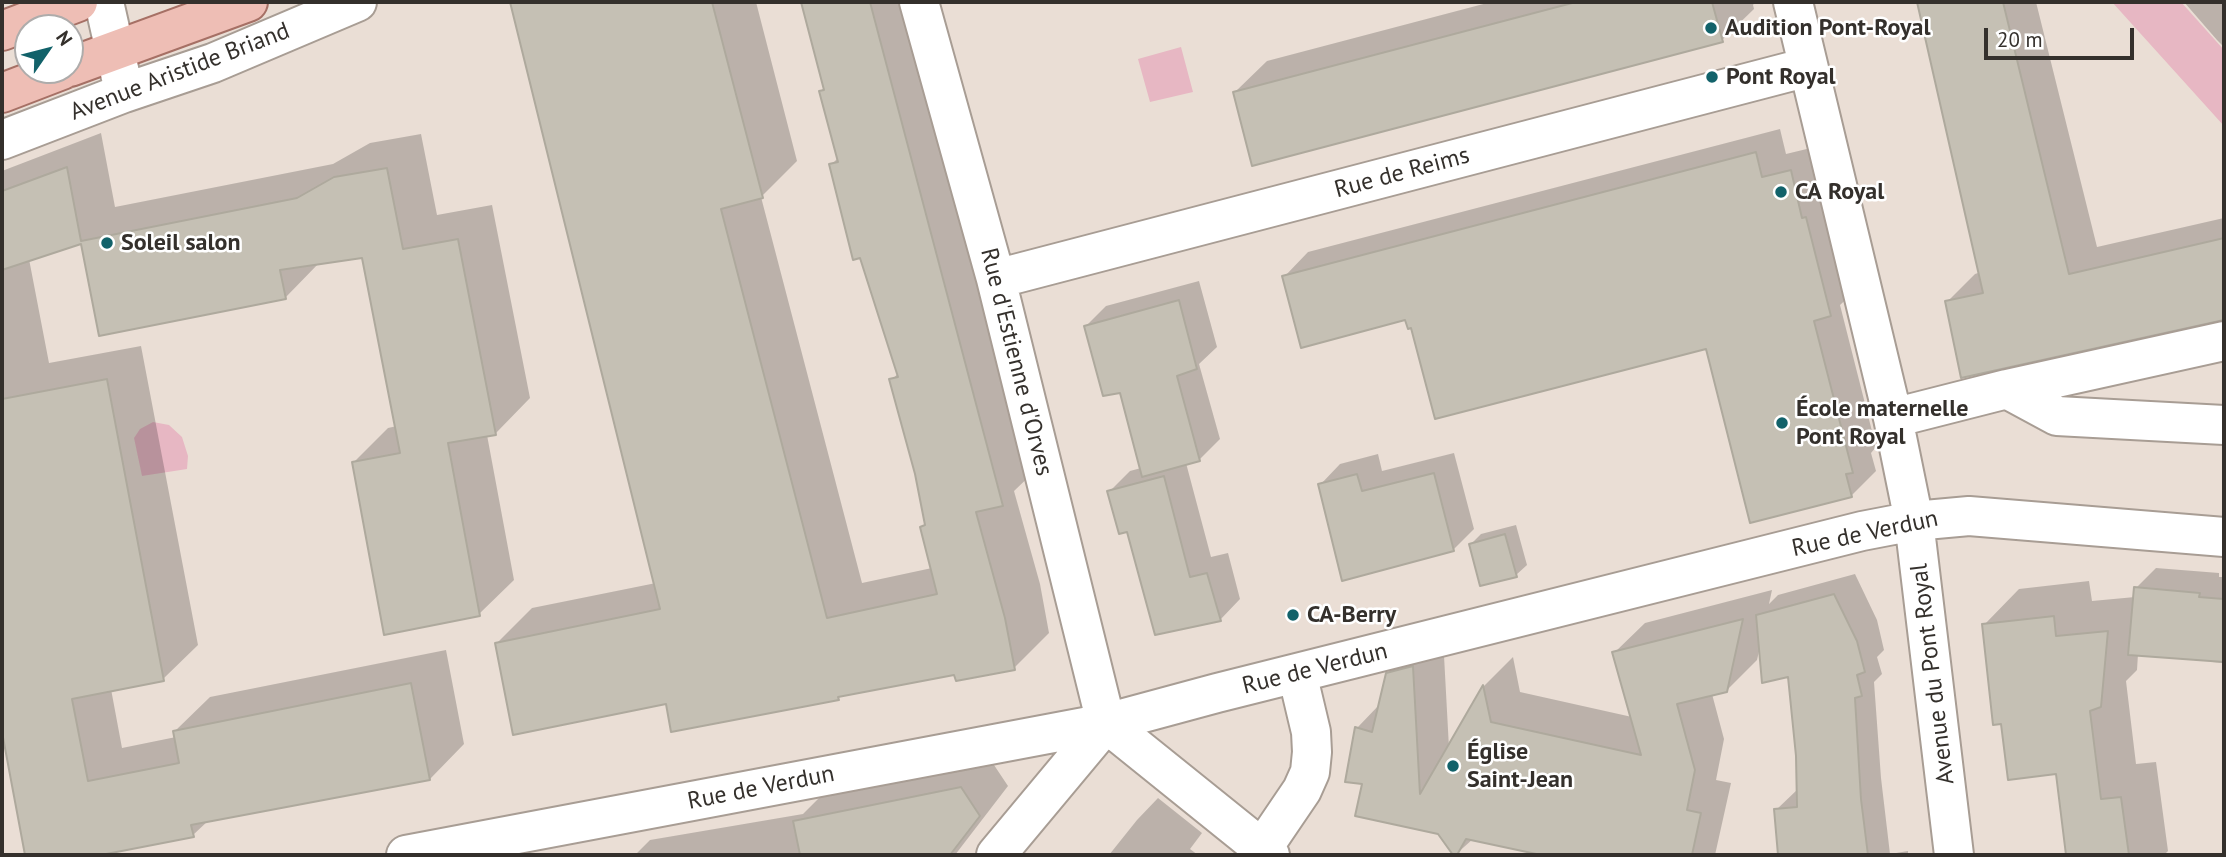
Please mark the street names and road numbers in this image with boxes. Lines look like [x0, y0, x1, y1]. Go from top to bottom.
street label: Avenue Aristide Briand [66, 17, 294, 127]
street label: Rue de Reims [1331, 141, 1473, 205]
street label: Rue d'Estienne d'Orves [974, 245, 1058, 479]
street label: Rue de Verdun [1789, 504, 1941, 564]
street label: Avenue du Pont Royal [1905, 562, 1961, 786]
street label: Rue de Verdun [1239, 637, 1391, 701]
street label: Rue de Verdun [685, 760, 837, 816]

